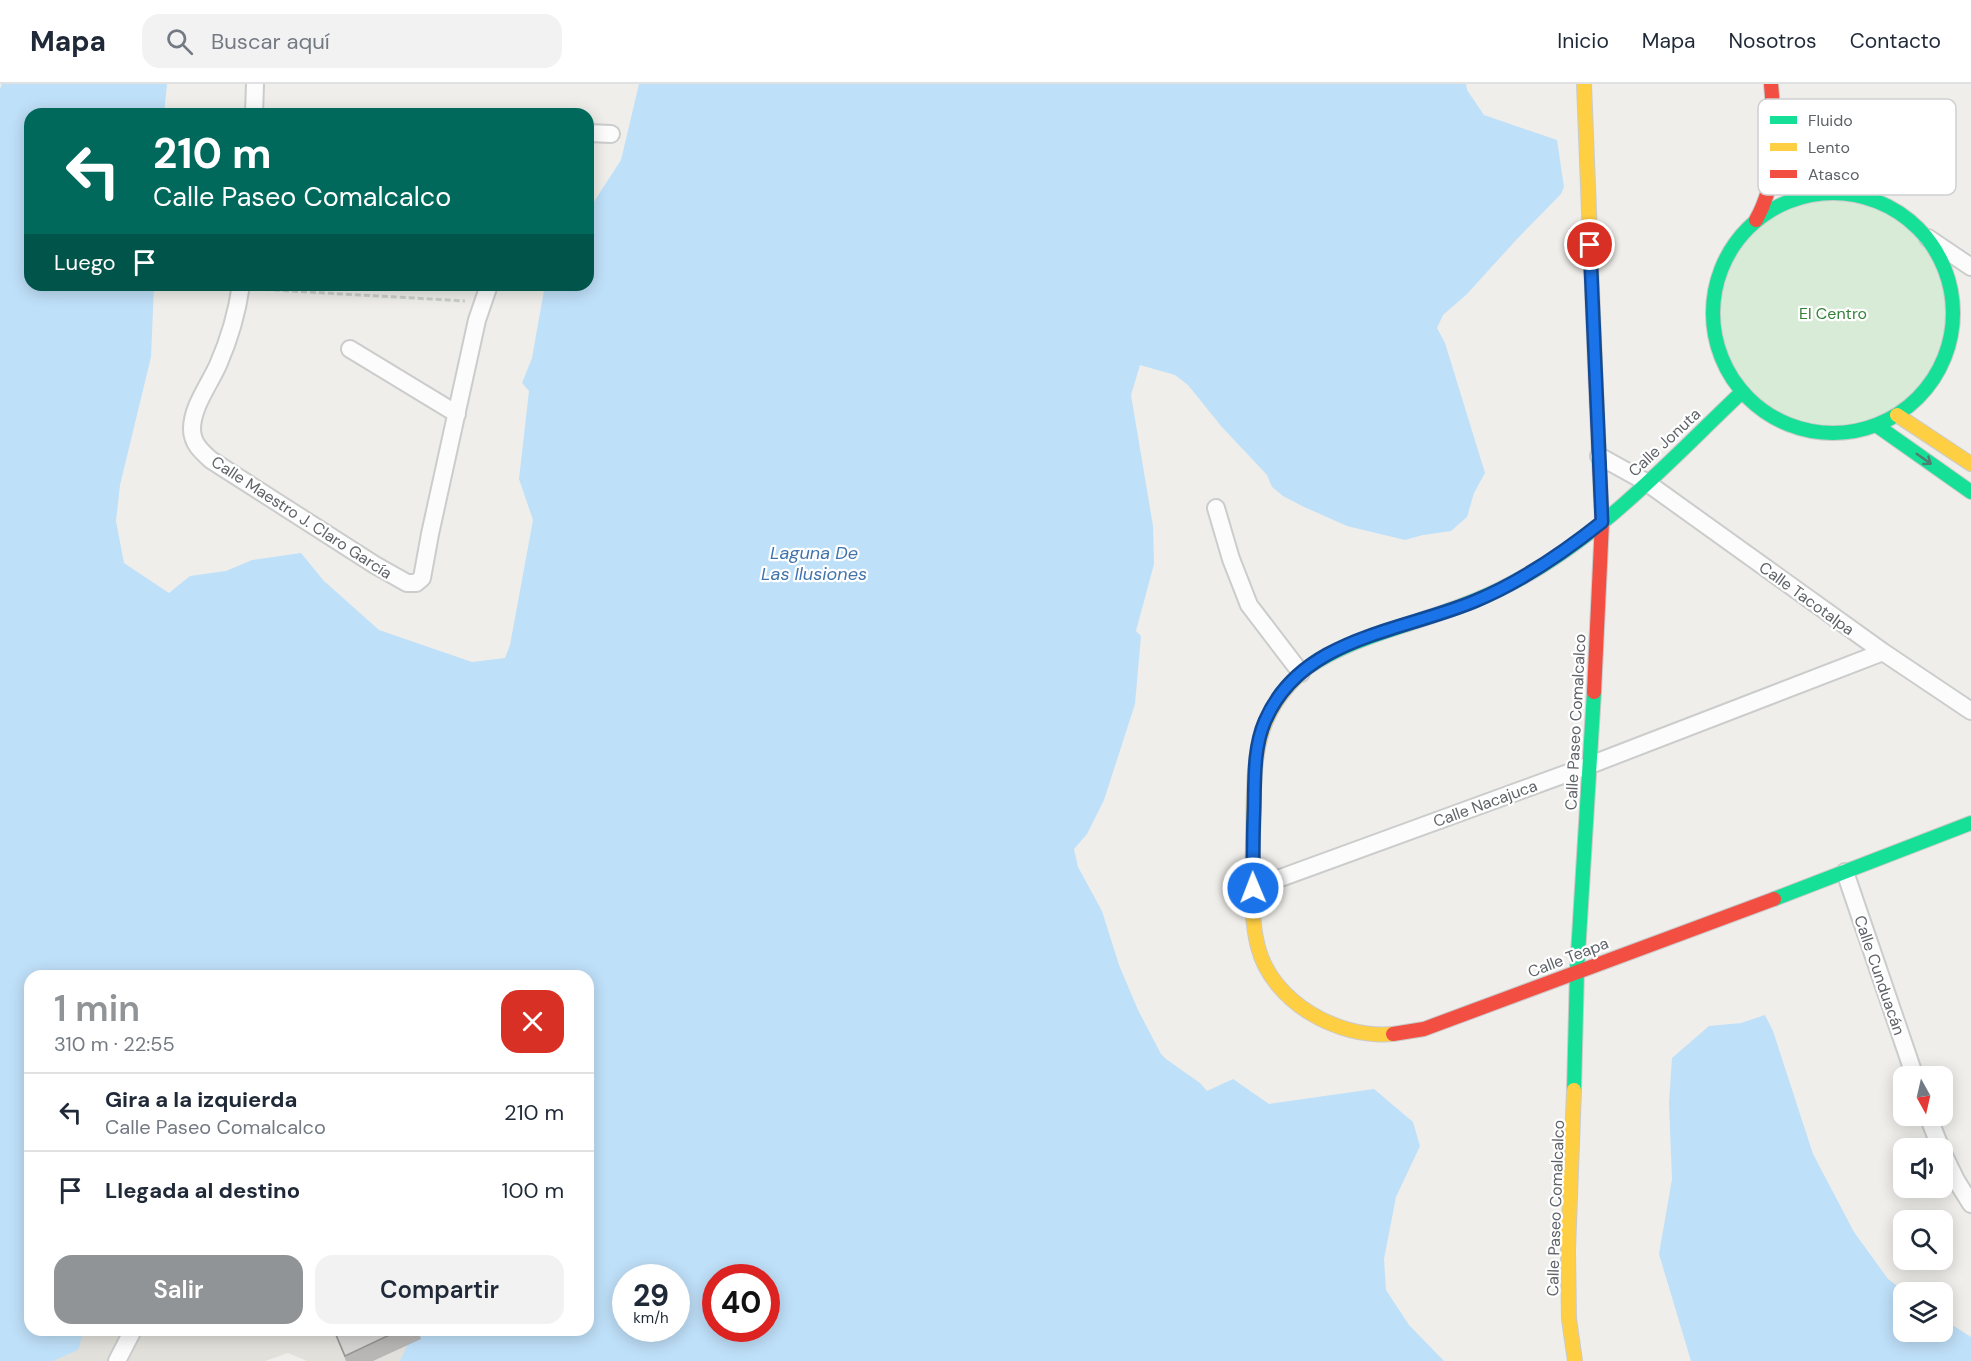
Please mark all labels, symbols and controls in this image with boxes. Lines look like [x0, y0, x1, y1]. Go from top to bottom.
search box [142, 14, 562, 68]
text: Mapa [30, 23, 106, 60]
icon: search [163, 25, 196, 58]
text: Buscar aquí [211, 27, 330, 56]
text: Inicio [1557, 27, 1609, 55]
text: Mapa [1642, 27, 1696, 55]
text: Nosotros [1729, 27, 1817, 55]
text: Contacto [1850, 27, 1941, 55]
legend [1758, 99, 1956, 195]
text: Fluido [1808, 110, 1853, 131]
text: 210 m [153, 126, 271, 181]
icon: left [54, 132, 132, 210]
text: Lento [1808, 137, 1850, 158]
text: Atasco [1808, 164, 1860, 185]
text: Calle Paseo Comalcalco [153, 179, 451, 214]
pin [1564, 219, 1615, 270]
icon: arrive [1573, 228, 1606, 261]
icon: arrive [128, 246, 161, 279]
text: Luego [54, 248, 116, 277]
park label: El Centro [1799, 303, 1867, 324]
street label: Calle Jonuta [1624, 403, 1705, 481]
street label: Calle Maestro J. Claro García [207, 451, 396, 584]
one-way arrow [1915, 452, 1931, 465]
water label: Laguna De Las Ilusiones [761, 541, 867, 586]
street label: Calle Tacotalpa [1755, 557, 1858, 640]
street label: Calle Paseo Comalcalco [1560, 633, 1591, 811]
street label: Calle Nacajuca [1430, 775, 1540, 832]
position arrow [1221, 856, 1285, 920]
street label: Calle Cunduacán [1849, 912, 1910, 1038]
street label: Calle Teapa [1525, 932, 1611, 982]
text: 1 min [54, 985, 140, 1032]
button: close [501, 990, 564, 1053]
text: 310 m · 22:55 [54, 1031, 175, 1057]
north arrow [1893, 1066, 1953, 1126]
map controls [1893, 1066, 1953, 1342]
text: Gira a la izquierda [105, 1085, 297, 1114]
icon: left [54, 1096, 87, 1129]
text: 210 m [504, 1098, 564, 1127]
text: Calle Paseo Comalcalco [105, 1114, 326, 1140]
street label: Calle Paseo Comalcalco [1542, 1119, 1569, 1297]
button: sound [1893, 1138, 1953, 1198]
icon: arrive [54, 1174, 87, 1207]
text: Llegada al destino [105, 1176, 300, 1205]
text: 100 m [502, 1176, 564, 1205]
button: search [1893, 1210, 1953, 1270]
button: Salir [54, 1255, 303, 1324]
button: Compartir [315, 1255, 564, 1324]
speed limit sign: 40 [702, 1264, 780, 1342]
text: 29 [633, 1276, 669, 1315]
button: layers [1893, 1282, 1953, 1342]
text: km/h [633, 1308, 669, 1328]

